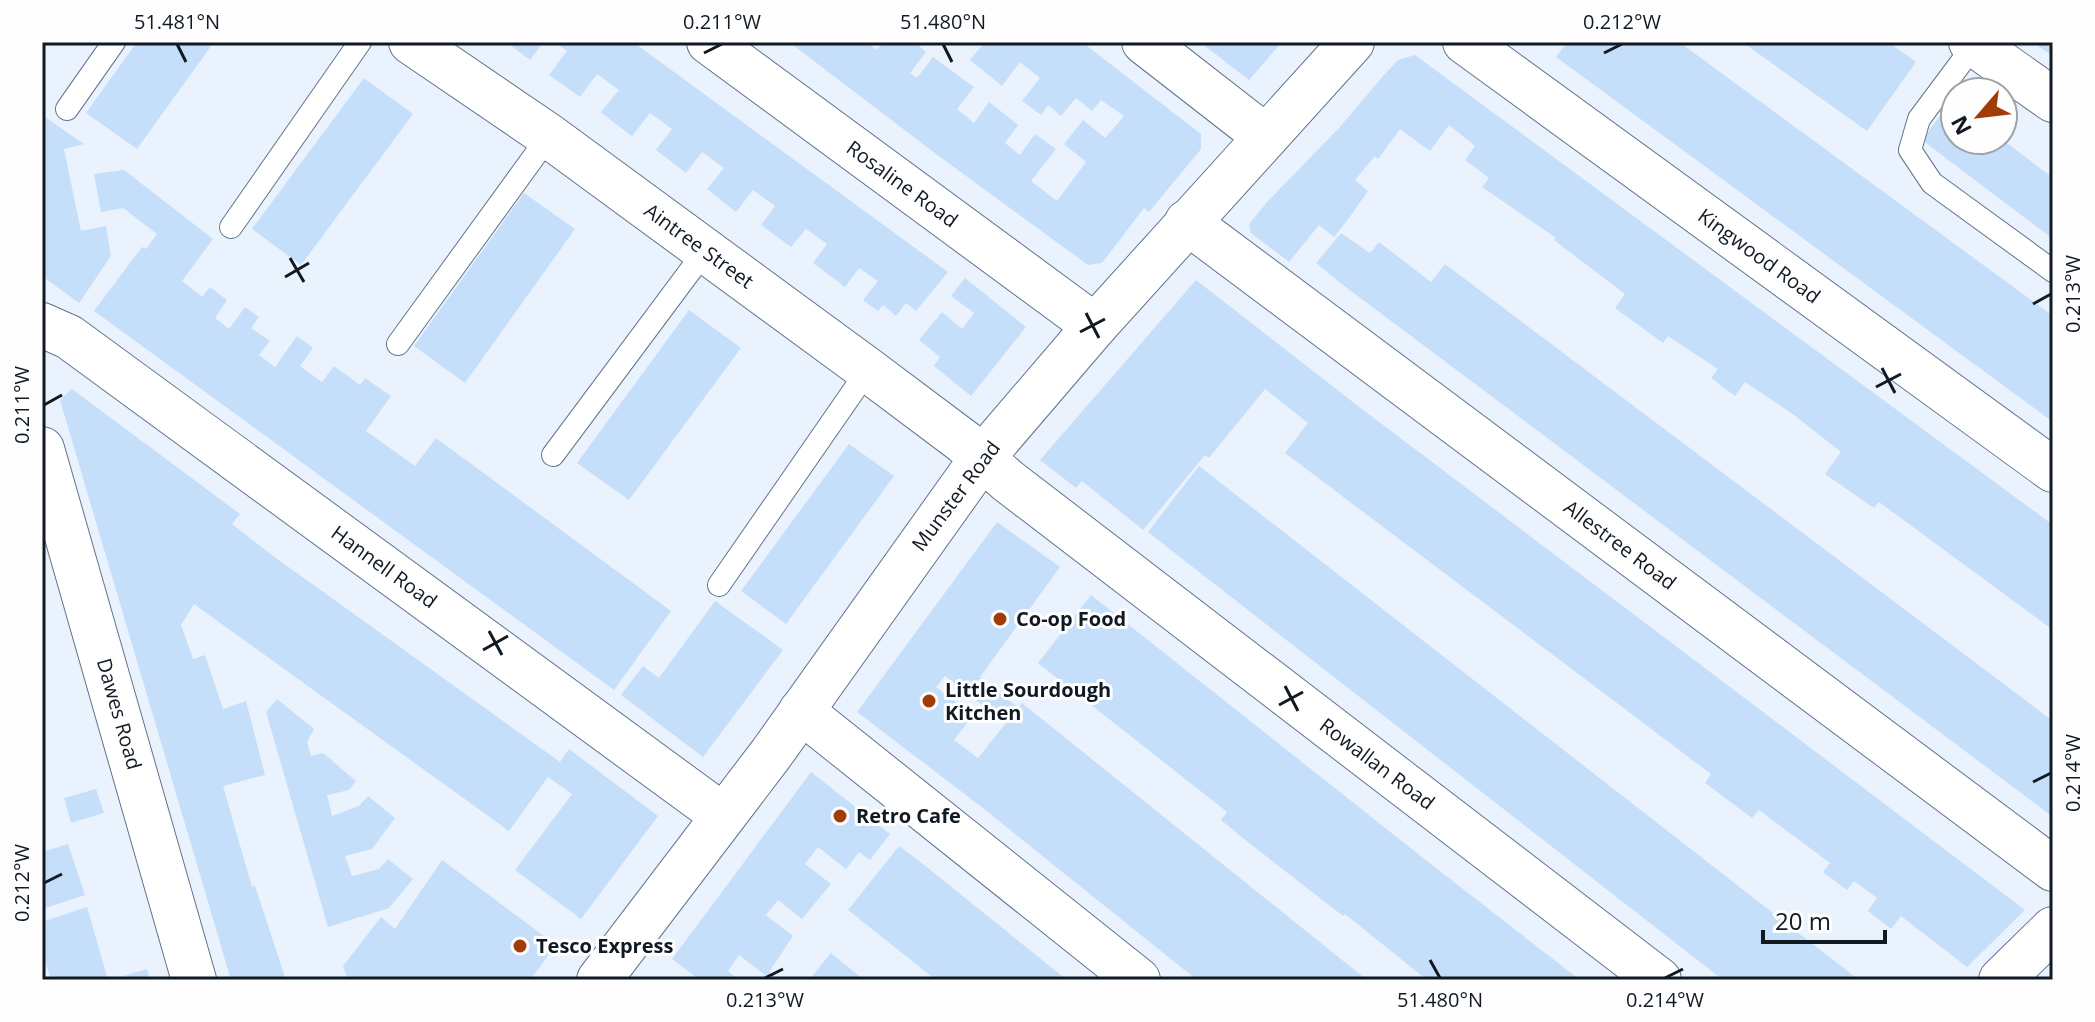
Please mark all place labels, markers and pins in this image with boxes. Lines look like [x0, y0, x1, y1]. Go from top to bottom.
place label: Co-op Food [1016, 605, 1126, 632]
marker: Co-op Food [991, 610, 1009, 628]
place label: Little Sourdough Kitchen [945, 676, 1111, 726]
marker: Little Sourdough Kitchen [920, 692, 938, 710]
place label: Retro Cafe [856, 802, 961, 829]
marker: Retro Cafe [831, 807, 849, 825]
place label: Tesco Express [536, 932, 673, 959]
marker: Tesco Express [511, 937, 529, 955]

